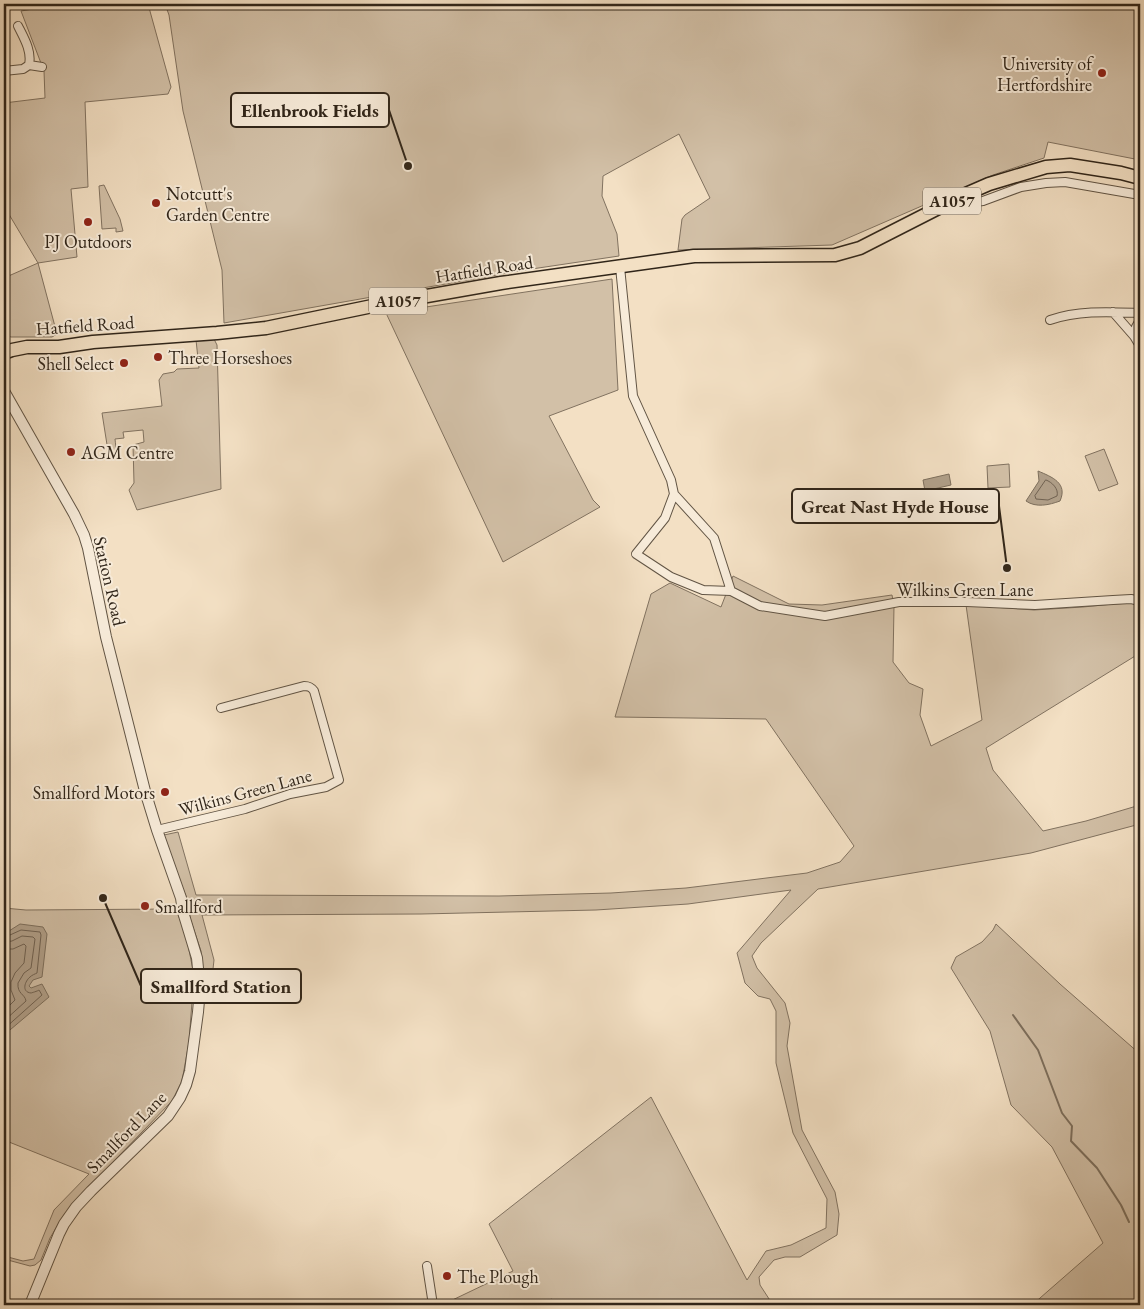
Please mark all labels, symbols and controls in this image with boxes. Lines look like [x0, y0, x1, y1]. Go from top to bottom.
place label: University of Hertfordshire [997, 52, 1094, 96]
marker: University of Hertfordshire [1096, 67, 1108, 79]
callout: Ellenbrook Fields [231, 93, 389, 127]
text: Ellenbrook Fields [241, 98, 379, 123]
place label: Notcutt's Garden Centre [166, 182, 270, 226]
road number: A1057 [923, 188, 981, 215]
marker: Notcutt's Garden Centre [150, 197, 162, 209]
marker: PJ Outdoors [82, 216, 94, 228]
place label: PJ Outdoors [44, 230, 132, 253]
street label: Hatfield Road [434, 250, 535, 288]
road number: A1057 [369, 288, 427, 314]
street label: Hatfield Road [35, 310, 136, 340]
place label: Three Horseshoes [168, 346, 292, 369]
marker: Three Horseshoes [152, 351, 164, 363]
place label: Shell Select [38, 352, 114, 375]
marker: Shell Select [118, 357, 130, 369]
place label: AGM Centre [80, 441, 174, 464]
marker: AGM Centre [65, 446, 77, 458]
callout: Great Nast Hyde House [792, 489, 999, 523]
text: Great Nast Hyde House [801, 494, 989, 519]
street label: Station Road [89, 534, 132, 629]
street label: Wilkins Green Lane [897, 578, 1033, 601]
street label: Wilkins Green Lane [176, 763, 314, 821]
place label: Smallford Motors [33, 781, 155, 804]
marker: Smallford Motors [159, 786, 171, 798]
place label: Smallford [155, 895, 223, 918]
marker: Smallford [139, 900, 151, 912]
callout: Smallford Station [141, 969, 301, 1003]
text: Smallford Station [151, 974, 291, 999]
street label: Smallford Lane [81, 1086, 171, 1178]
place label: The Plough [457, 1265, 539, 1288]
marker: The Plough [441, 1270, 453, 1282]

